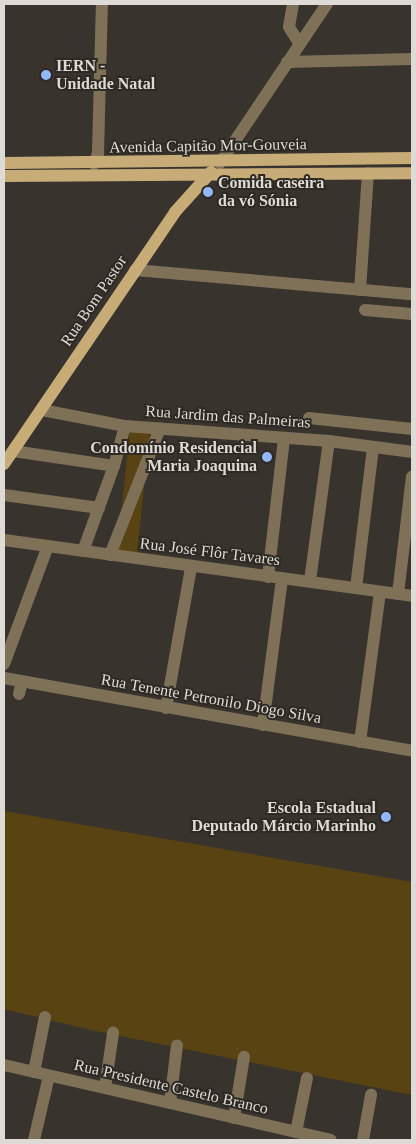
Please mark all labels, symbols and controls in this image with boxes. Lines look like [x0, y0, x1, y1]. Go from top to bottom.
place label: IERN - Unidade Natal [56, 56, 155, 94]
marker: IERN - Unidade Natal [40, 69, 52, 81]
street label: Avenida Capitão Mor-Gouveia [109, 135, 307, 157]
place label: Comida caseira da vó Sónia [218, 173, 324, 211]
marker: Comida caseira da vó Sónia [202, 186, 214, 198]
street label: Rua Bom Pastor [57, 252, 131, 350]
street label: Rua Jardim das Palmeiras [145, 402, 311, 432]
place label: Condomínio Residencial Maria Joaquina [90, 438, 257, 476]
marker: Condomínio Residencial Maria Joaquina [261, 451, 273, 463]
street label: Rua José Flôr Tavares [139, 534, 281, 570]
street label: Rua Tenente Petronilo Diogo Silva [99, 670, 323, 728]
place label: Escola Estadual Deputado Márcio Marinho [191, 798, 376, 836]
marker: Escola Estadual Deputado Márcio Marinho [380, 811, 392, 823]
street label: Rua Presidente Castelo Branco [72, 1055, 270, 1119]

